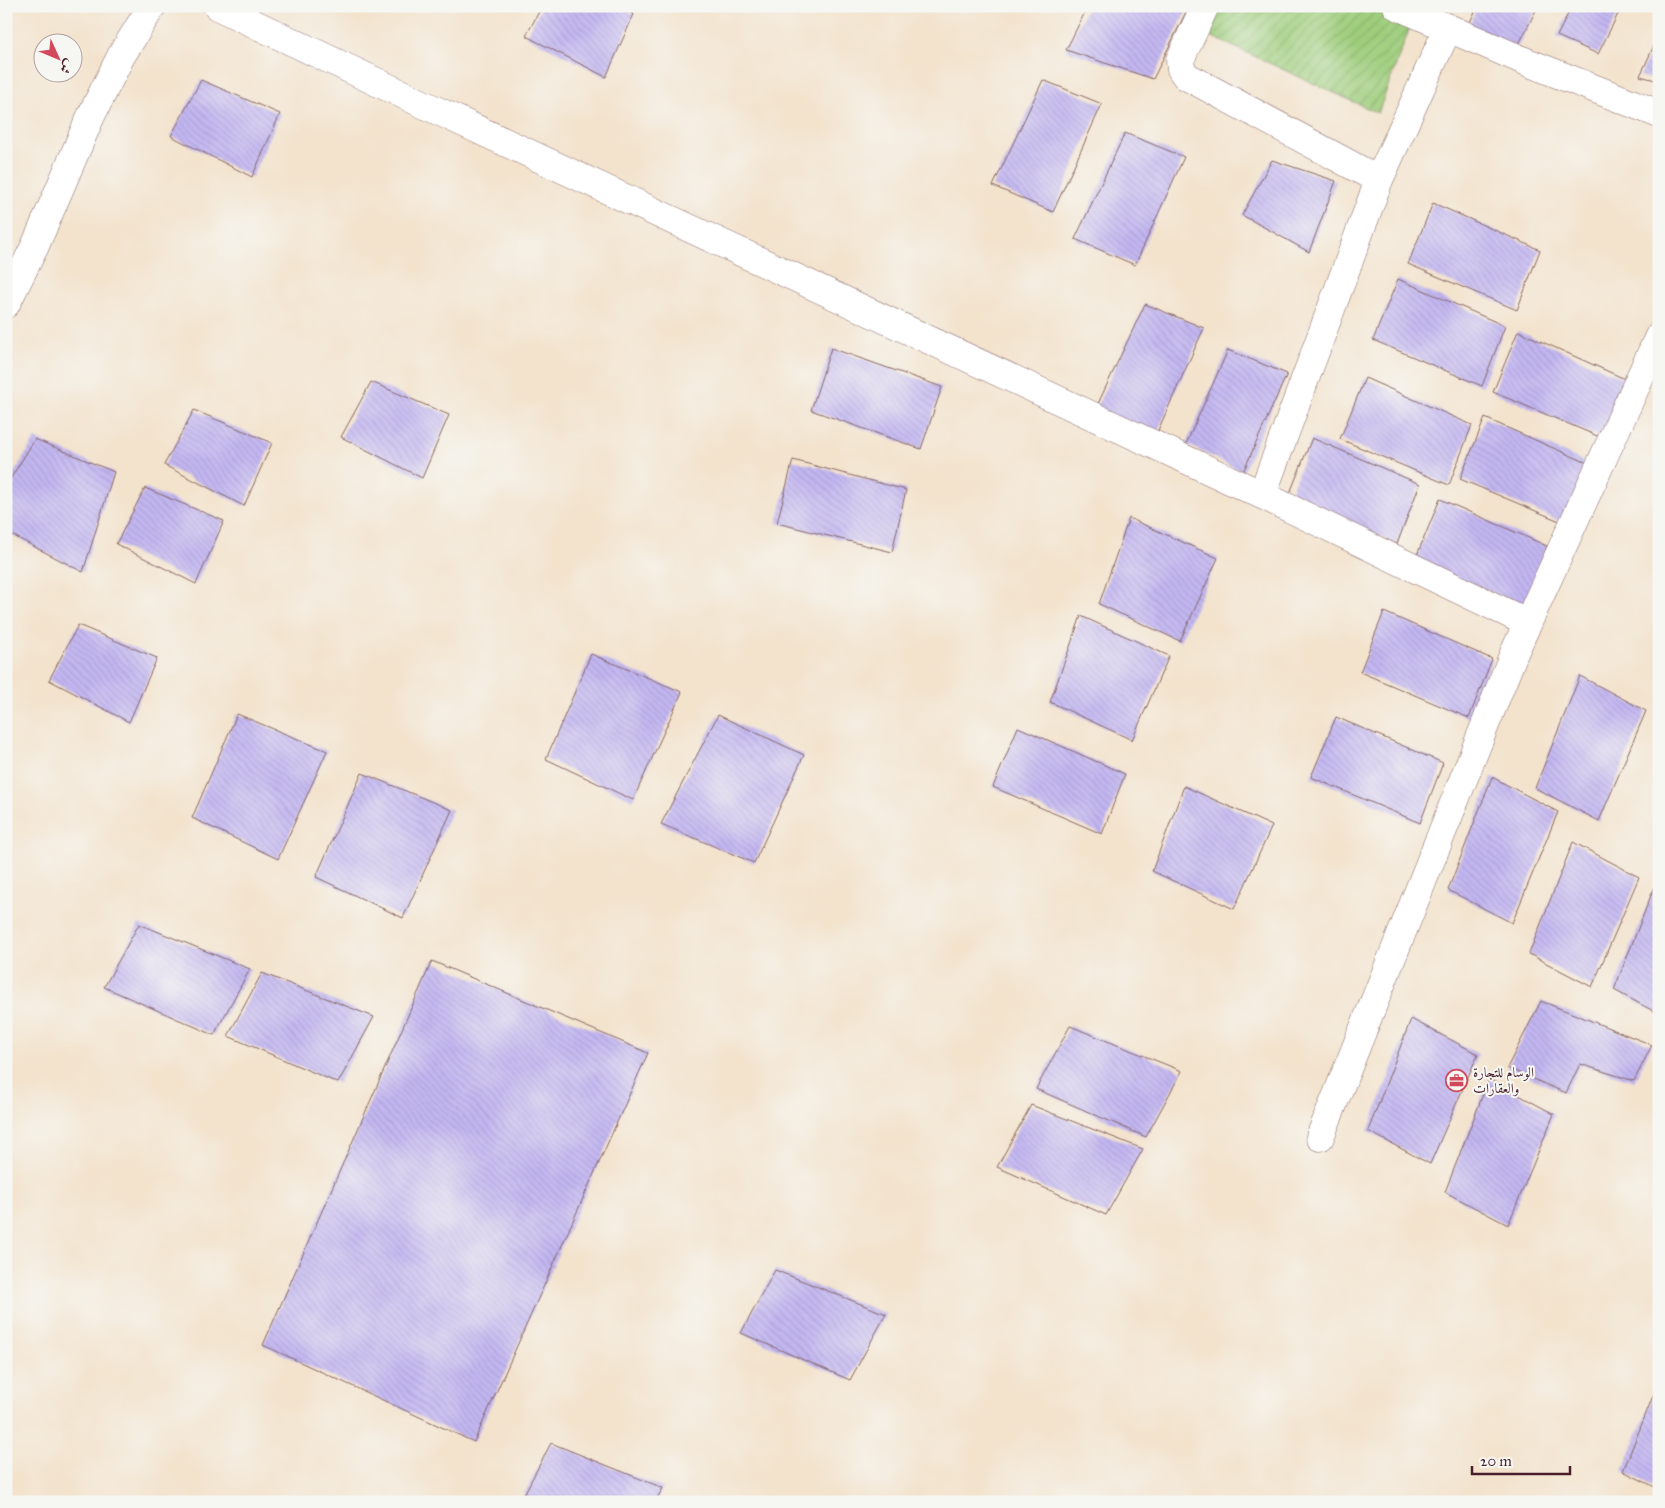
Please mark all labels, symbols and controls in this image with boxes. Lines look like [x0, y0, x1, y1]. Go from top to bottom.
north arrow [32, 32, 82, 82]
text: ش [56, 56, 78, 78]
place label: الوسام للتجارة والعقارات [1473, 1064, 1534, 1097]
office icon: الوسام للتجارة والعقارات [1445, 1068, 1469, 1092]
scale bar [1472, 1443, 1570, 1475]
text: 20 m [1480, 1452, 1512, 1470]

